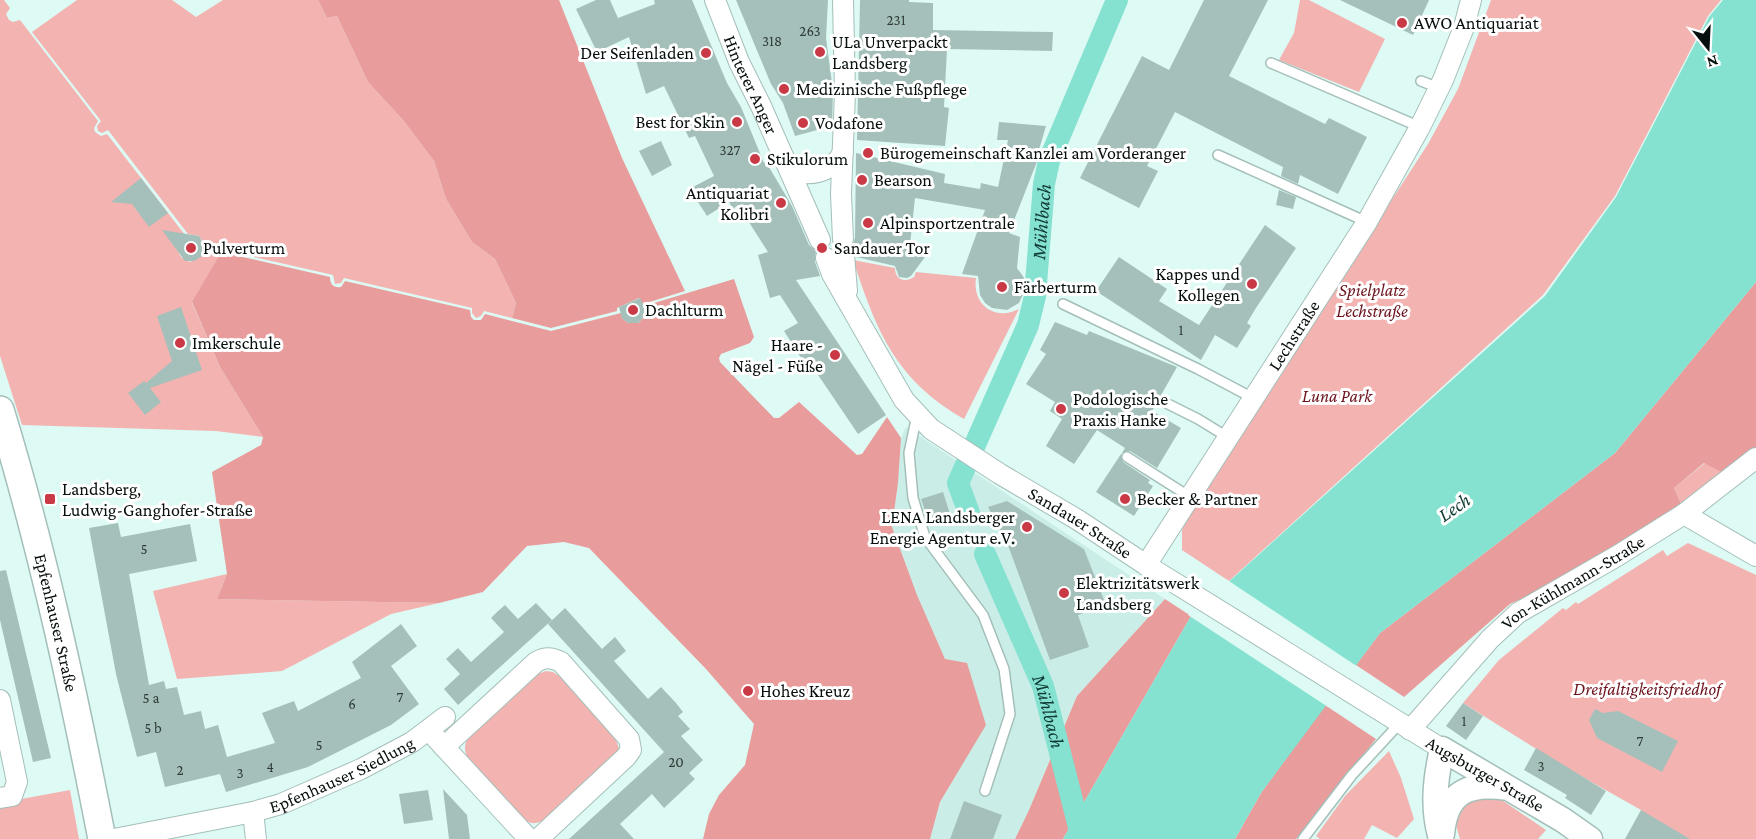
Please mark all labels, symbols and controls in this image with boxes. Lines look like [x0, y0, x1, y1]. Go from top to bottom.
house number: 231 [886, 12, 906, 28]
place label: AWO Antiquariat [1414, 13, 1540, 33]
marker: AWO Antiquariat [1395, 16, 1409, 30]
north arrow [1678, 18, 1738, 78]
house number: 263 [799, 23, 821, 39]
place label: ULa Unverpackt Landsberg [832, 32, 949, 73]
street label: Hinterer Anger [720, 33, 782, 138]
house number: 318 [762, 33, 782, 49]
place label: Der Seifenladen [580, 43, 694, 63]
marker: ULa Unverpackt Landsberg [813, 45, 827, 59]
marker: Der Seifenladen [699, 46, 713, 60]
text: N [1705, 52, 1720, 72]
place label: Medizinische Fußpflege [796, 79, 967, 99]
marker: Medizinische Fußpflege [777, 82, 791, 96]
place label: Best for Skin [636, 112, 725, 132]
place label: Vodafone [815, 113, 883, 133]
marker: Best for Skin [730, 115, 744, 129]
marker: Vodafone [796, 116, 810, 130]
house number: 327 [720, 142, 741, 158]
place label: Bürogemeinschaft Kanzlei am Vorderanger [880, 143, 1187, 163]
marker: Bürogemeinschaft Kanzlei am Vorderanger [861, 146, 875, 160]
place label: Stikulorum [767, 149, 849, 169]
marker: Stikulorum [748, 152, 762, 166]
place label: Bearson [874, 170, 932, 190]
marker: Bearson [855, 173, 869, 187]
place label: Antiquariat Kolibri [686, 183, 770, 224]
water label: Mühlbach [1027, 183, 1055, 262]
marker: Antiquariat Kolibri [774, 196, 788, 210]
place label: Alpinsportzentrale [880, 213, 1015, 233]
marker: Alpinsportzentrale [861, 216, 875, 230]
place label: Pulverturm [203, 238, 286, 258]
place label: Sandauer Tor [834, 238, 930, 258]
marker: Pulverturm [184, 241, 198, 255]
marker: Sandauer Tor [815, 241, 829, 255]
place label: Kappes und Kollegen [1156, 264, 1241, 305]
place label: Färberturm [1014, 277, 1098, 297]
marker: Kappes und Kollegen [1245, 277, 1259, 291]
marker: Färberturm [995, 280, 1009, 294]
park label: Spielplatz Lechstraße [1336, 280, 1408, 321]
street label: Lechstraße [1264, 297, 1324, 374]
place label: Dachlturm [645, 300, 724, 320]
marker: Dachlturm [626, 303, 640, 317]
house number: 1 [1179, 322, 1184, 338]
place label: Imkerschule [192, 333, 281, 353]
place label: Haare - Nägel - Füße [732, 335, 823, 376]
marker: Imkerschule [173, 336, 187, 350]
marker: Haare - Nägel - Füße [828, 348, 842, 362]
park label: Luna Park [1302, 386, 1373, 406]
place label: Podologische Praxis Hanke [1073, 389, 1168, 430]
marker: Podologische Praxis Hanke [1054, 402, 1068, 416]
place label: Landsberg, Ludwig-Ganghofer-Straße [62, 479, 253, 520]
street label: Sandauer Straße [1025, 483, 1136, 563]
water label: Lech [1434, 488, 1474, 526]
place label: Becker & Partner [1137, 489, 1258, 509]
marker: Landsberg, Ludwig-Ganghofer-Straße [43, 492, 57, 506]
marker: Becker & Partner [1118, 492, 1132, 506]
place label: LENA Landsberger Energie Agentur e.V. [870, 507, 1016, 548]
marker: LENA Landsberger Energie Agentur e.V. [1020, 520, 1034, 534]
street label: Von-Kühlmann-Straße [1497, 531, 1648, 634]
house number: 5 [140, 541, 148, 557]
street label: Epfenhauser Straße [30, 552, 82, 694]
place label: Elektrizitätswerk Landsberg [1076, 573, 1200, 614]
marker: Elektrizitätswerk Landsberg [1057, 586, 1071, 600]
water label: Mühlbach [1028, 669, 1069, 751]
park label: Dreifaltigkeitsfriedhof [1573, 679, 1723, 699]
place label: Hohes Kreuz [760, 681, 851, 701]
marker: Hohes Kreuz [741, 684, 755, 698]
house number: 7 [397, 689, 404, 705]
house number: 5 a [143, 690, 159, 706]
house number: 6 [348, 696, 356, 712]
house number: 1 [1462, 713, 1467, 729]
house number: 5 b [144, 720, 162, 736]
street label: Augsburger Straße [1422, 732, 1548, 816]
street label: Epfenhauser Siedlung [267, 733, 418, 817]
house number: 7 [1637, 733, 1644, 749]
house number: 5 [315, 737, 323, 753]
house number: 20 [668, 754, 684, 770]
house number: 3 [1537, 758, 1545, 774]
house number: 4 [266, 759, 274, 775]
house number: 2 [176, 762, 184, 778]
house number: 3 [236, 765, 244, 781]

